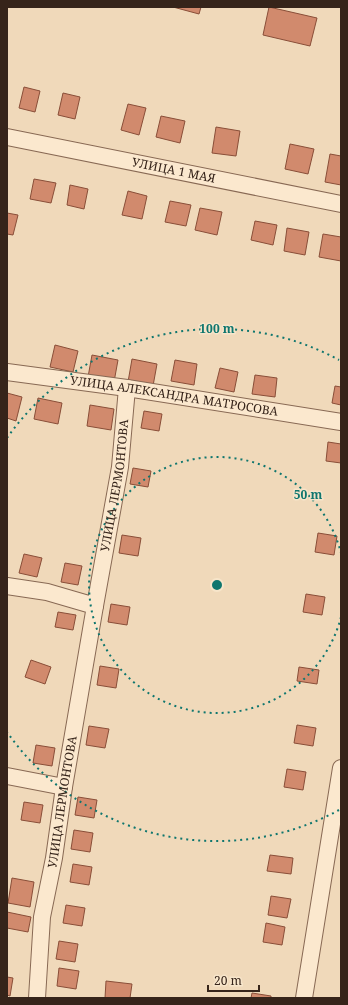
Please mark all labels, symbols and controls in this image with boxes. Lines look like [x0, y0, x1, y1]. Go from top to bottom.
street label: УЛИЦА 1 МАЯ [130, 153, 217, 187]
text: 100 m [199, 320, 235, 337]
street label: УЛИЦА АЛЕКСАНДРА МАТРОСОВА [69, 372, 280, 420]
street label: УЛИЦА ЛЕРМОНТОВА [96, 418, 132, 553]
text: 50 m [294, 486, 322, 503]
centre of rings [210, 578, 224, 592]
street label: УЛИЦА ЛЕРМОНТОВА [43, 734, 81, 870]
scale bar [208, 967, 259, 993]
text: 20 m [214, 972, 242, 989]

